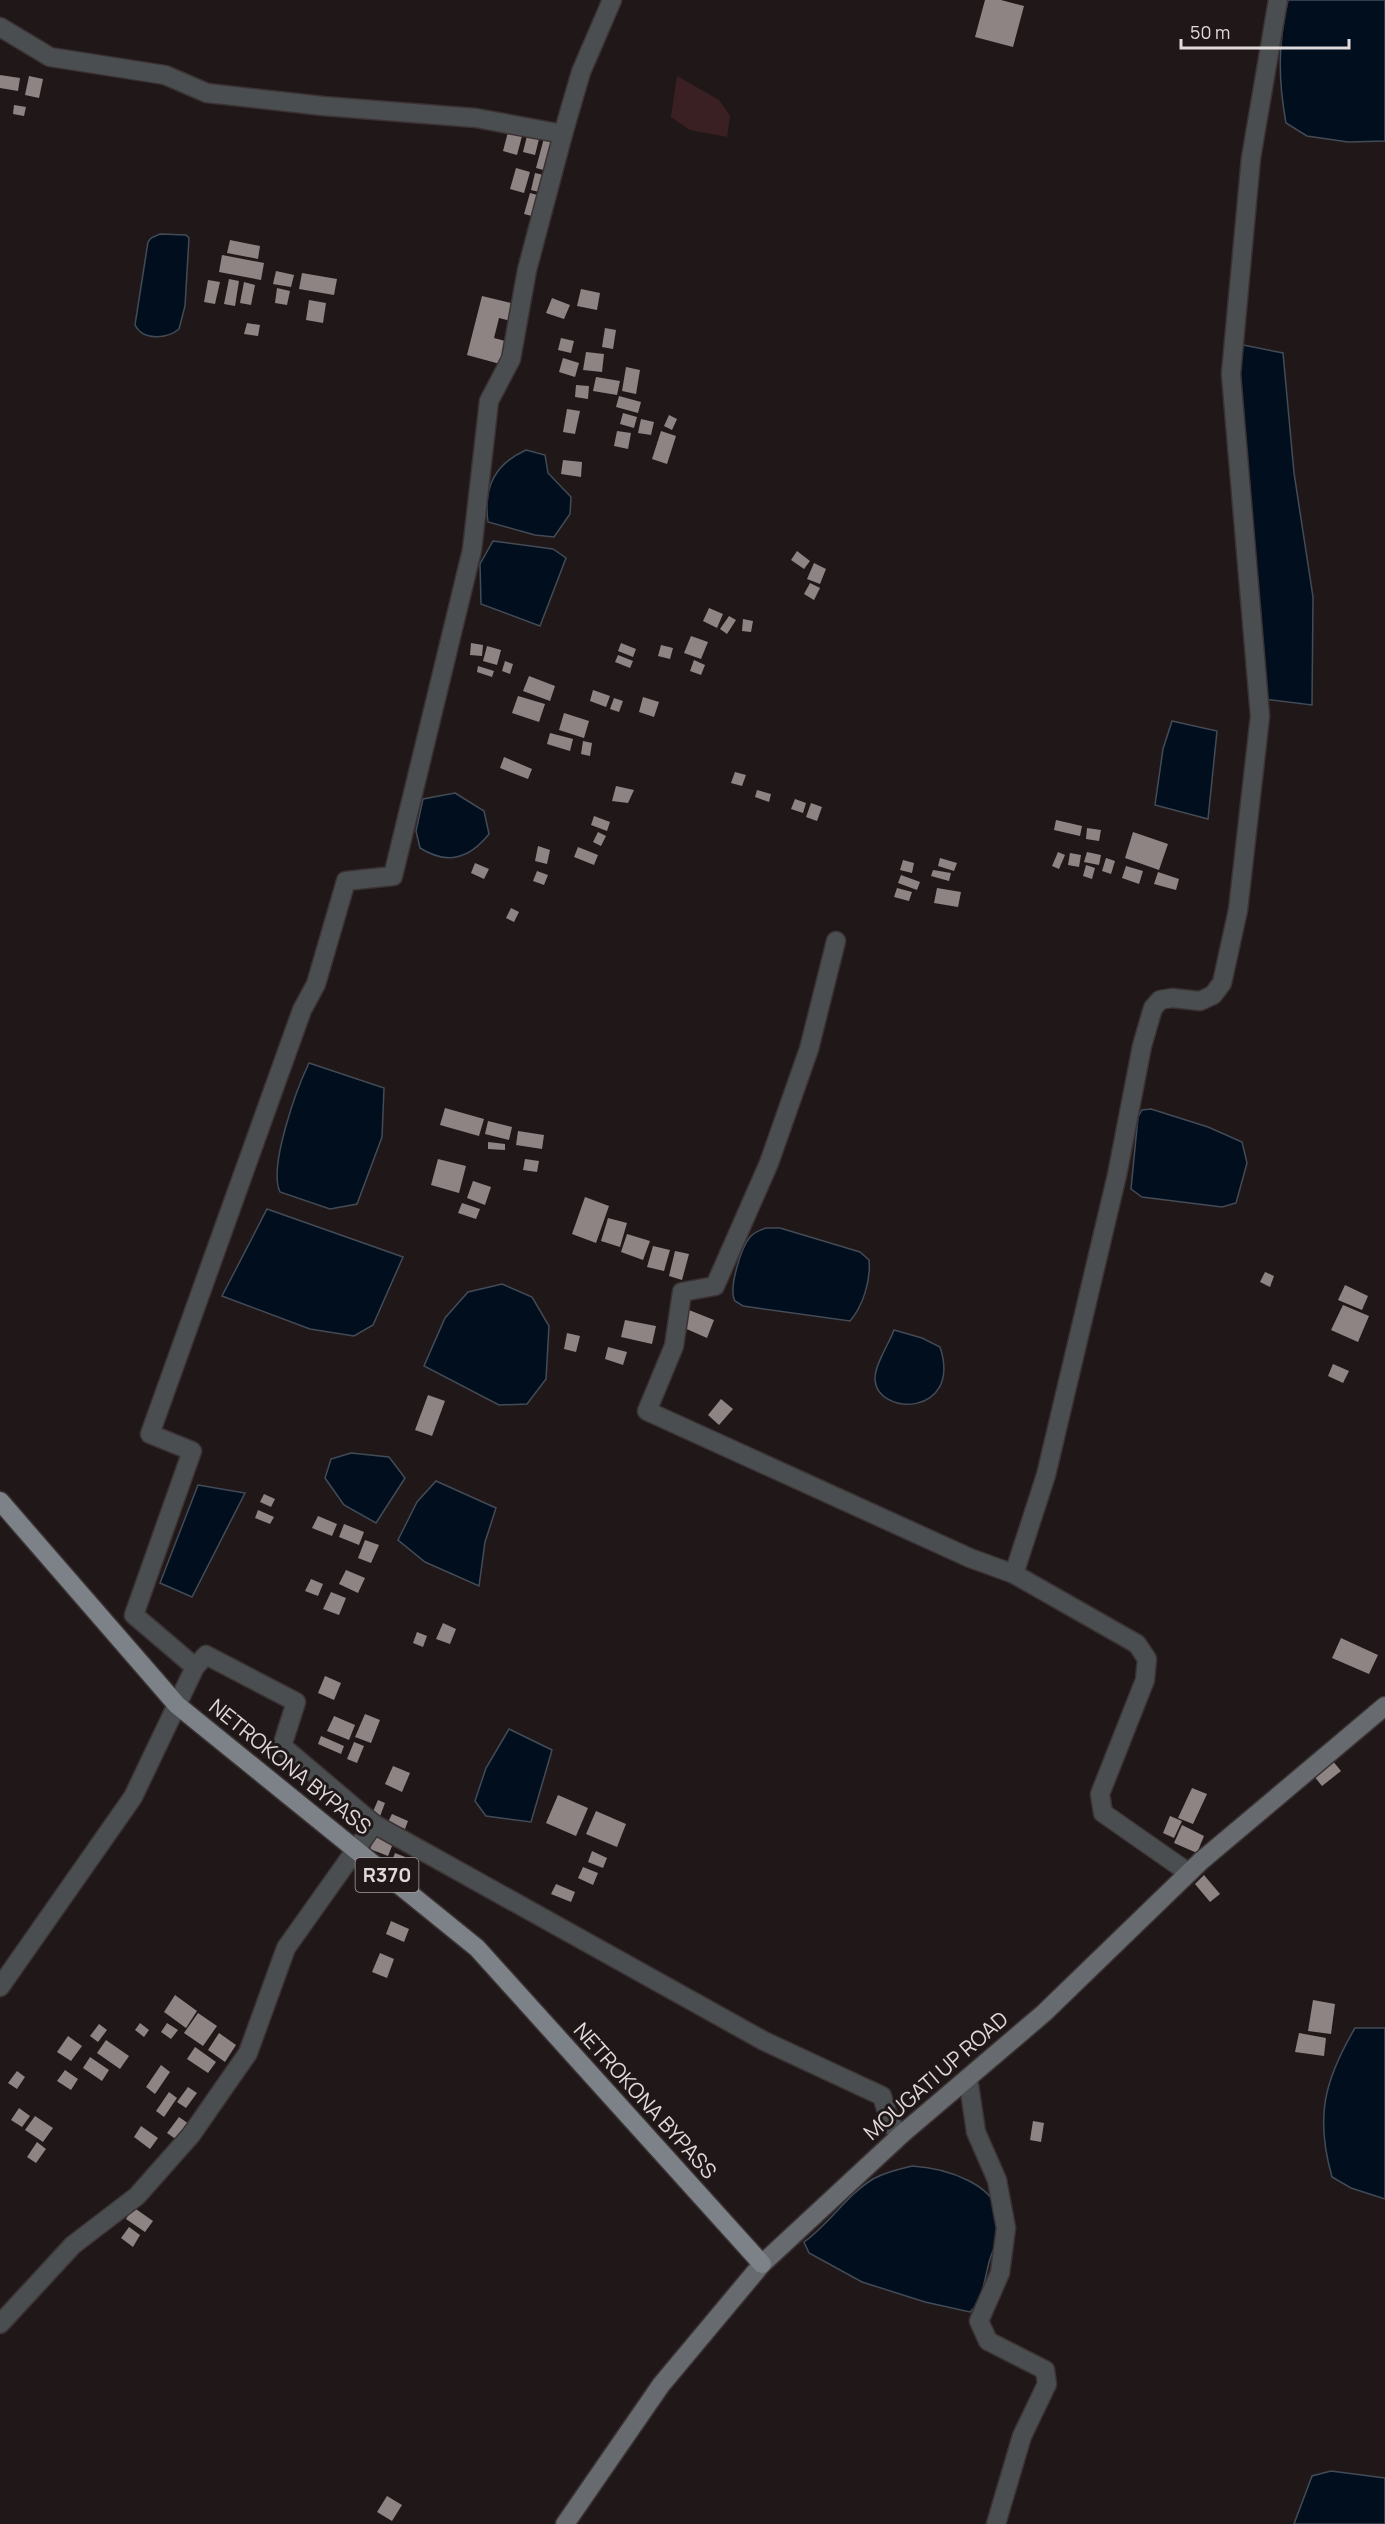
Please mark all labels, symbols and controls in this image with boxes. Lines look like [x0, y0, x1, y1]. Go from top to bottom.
scale bar [1181, 12, 1349, 50]
text: 50 m [1190, 20, 1230, 44]
street label: NETROKONA BYPASS [204, 1692, 377, 1840]
road number: R370 [356, 1858, 418, 1892]
street label: MOUGATI UP ROAD [857, 2005, 1013, 2146]
street label: NETROKONA BYPASS [568, 2016, 723, 2184]

